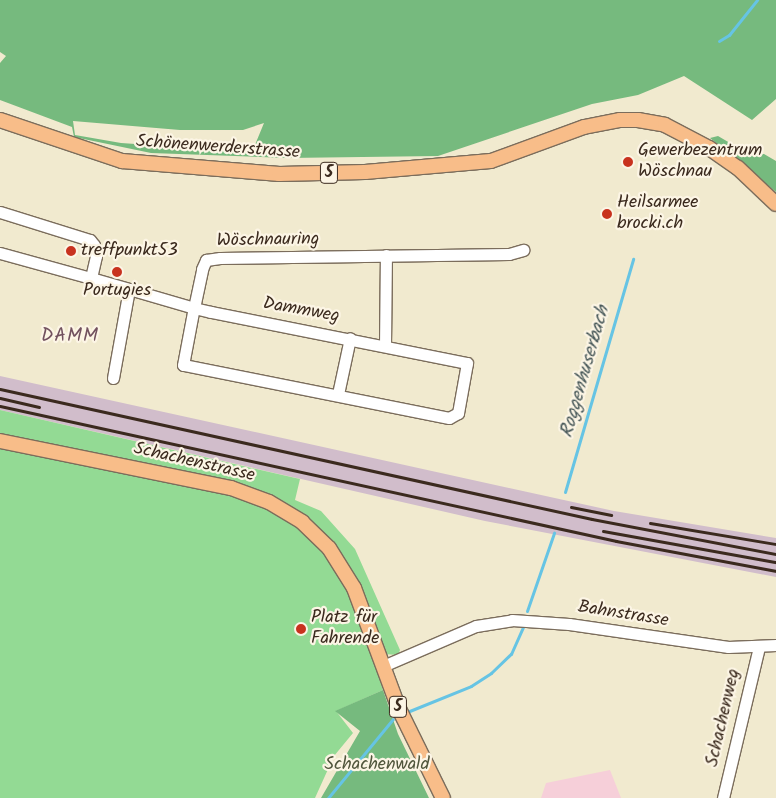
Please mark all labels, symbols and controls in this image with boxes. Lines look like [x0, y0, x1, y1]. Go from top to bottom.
street label: Schönenwerderstrasse [135, 131, 301, 165]
place label: Gewerbezentrum Wöschnau [638, 141, 762, 183]
marker: Gewerbezentrum Wöschnau [622, 156, 634, 168]
road number: 5 [319, 160, 339, 187]
place label: Heilsarmee brocki.ch [617, 193, 698, 235]
marker: Heilsarmee brocki.ch [601, 208, 613, 220]
street label: Wöschnauring [217, 229, 319, 253]
place label: treffpunkt53 [81, 240, 178, 262]
marker: treffpunkt53 [65, 245, 77, 257]
marker: Portugies [111, 266, 123, 278]
place label: Portugies [83, 280, 151, 302]
street label: Dammweg [261, 294, 341, 328]
water label: Roggenhuserbach [556, 303, 616, 441]
district label: DAMM [41, 326, 99, 348]
street label: Schachenstrasse [131, 439, 257, 487]
street label: Bahnstrasse [576, 597, 670, 633]
place label: Platz für Fahrende [311, 608, 379, 650]
marker: Platz für Fahrende [295, 623, 307, 635]
street label: Schachenweg [702, 667, 746, 769]
road number: 5 [388, 694, 408, 720]
park label: Schachenwald [325, 754, 429, 776]

